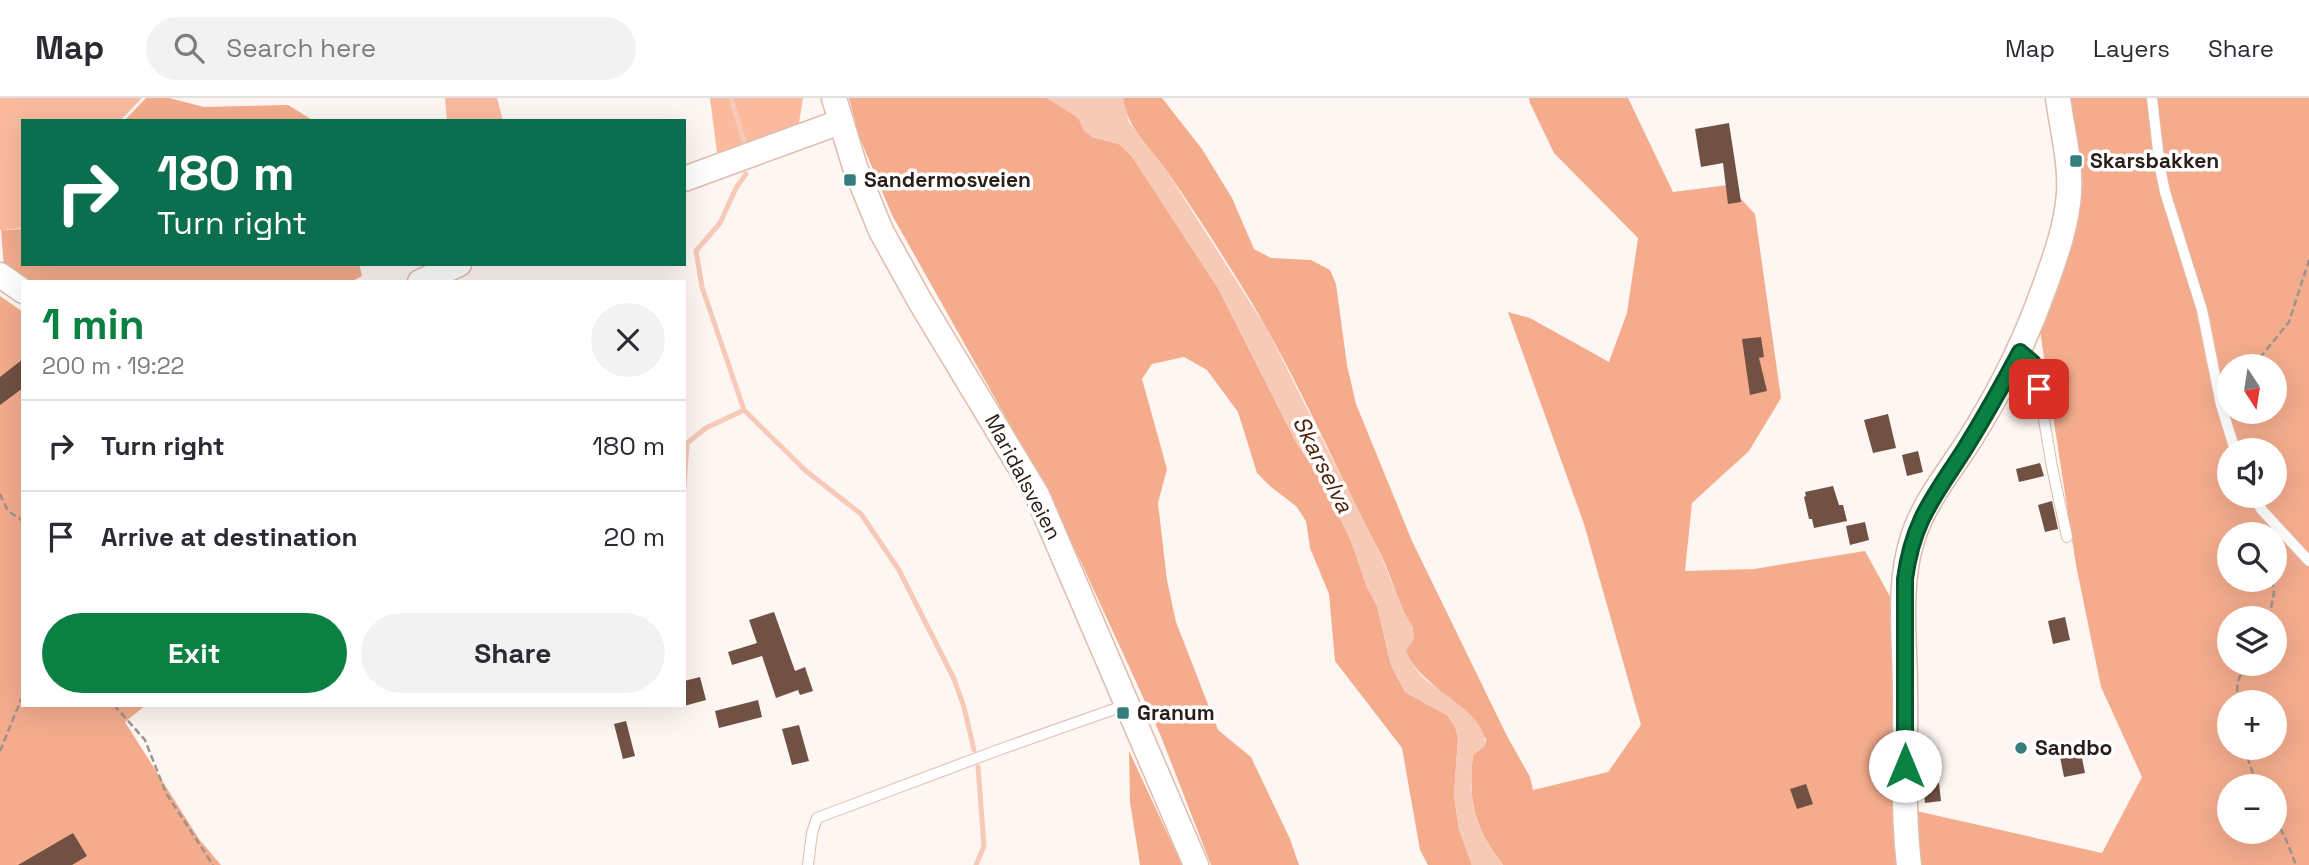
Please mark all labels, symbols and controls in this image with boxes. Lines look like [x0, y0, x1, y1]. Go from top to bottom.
search box [146, 17, 636, 80]
text: Map [35, 27, 104, 69]
icon: search [170, 29, 208, 67]
text: Search here [226, 31, 376, 65]
text: Map [2005, 33, 2055, 64]
text: Layers [2093, 33, 2170, 64]
text: Share [2208, 33, 2274, 64]
text: 180 m [157, 142, 295, 204]
icon: right [42, 147, 133, 238]
place label: Skarsbakken [2090, 147, 2219, 174]
marker: Skarsbakken [2068, 153, 2084, 169]
place label: Sandermosveien [864, 166, 1031, 193]
marker: Sandermosveien [842, 172, 858, 188]
text: Turn right [157, 203, 307, 243]
text: 1 min [42, 298, 145, 351]
button: close [591, 303, 665, 377]
text: 200 m · 19:22 [42, 351, 184, 381]
north arrow [2217, 354, 2287, 424]
map controls [2217, 354, 2287, 844]
pin [2009, 359, 2069, 419]
icon: arrive [2020, 370, 2058, 408]
street label: Maridalsveien [979, 409, 1068, 544]
water label: Skarselva [1286, 411, 1360, 518]
icon: right [42, 427, 80, 465]
text: Turn right [101, 429, 225, 463]
text: 180 m [592, 429, 665, 463]
button: sound [2217, 438, 2287, 508]
icon: arrive [42, 518, 80, 556]
text: Arrive at destination [101, 520, 358, 554]
text: 20 m [604, 520, 665, 554]
button: search [2217, 522, 2287, 592]
button: layers [2217, 606, 2287, 676]
button: Exit [42, 613, 347, 693]
button: Share [361, 613, 665, 693]
button: + [2217, 690, 2287, 760]
place label: Granum [1137, 699, 1215, 726]
marker: Granum [1115, 705, 1131, 721]
position arrow [1868, 729, 1942, 803]
place label: Sandbo [2035, 734, 2112, 761]
marker: Sandbo [2013, 740, 2029, 756]
button: − [2217, 774, 2287, 844]

